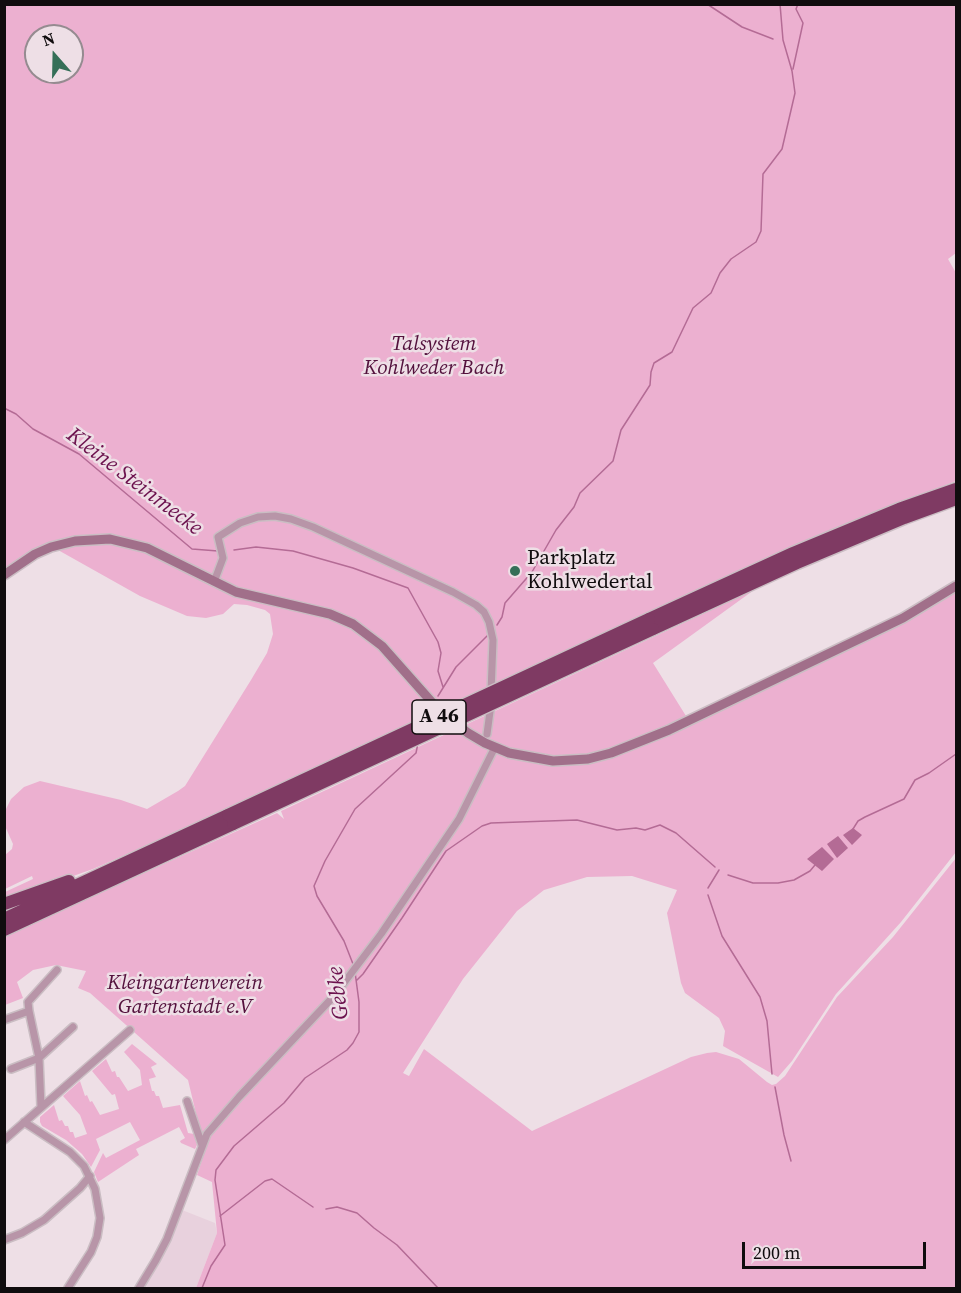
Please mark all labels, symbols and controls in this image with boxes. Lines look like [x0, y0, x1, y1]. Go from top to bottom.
north arrow [24, 24, 84, 84]
text: N [39, 27, 58, 51]
park label: Talsystem Kohlweder Bach [364, 332, 504, 382]
water label: Kleine Steinmecke [61, 422, 207, 542]
place label: Parkplatz Kohlwedertal [527, 546, 653, 596]
marker: Parkplatz Kohlwedertal [508, 564, 522, 578]
road number: A 46 [412, 700, 466, 734]
water label: Gebke [323, 965, 355, 1021]
park label: Kleingartenverein Gartenstadt e.V [107, 971, 263, 1021]
scale bar [745, 1230, 930, 1268]
text: 200 m [753, 1240, 800, 1265]

